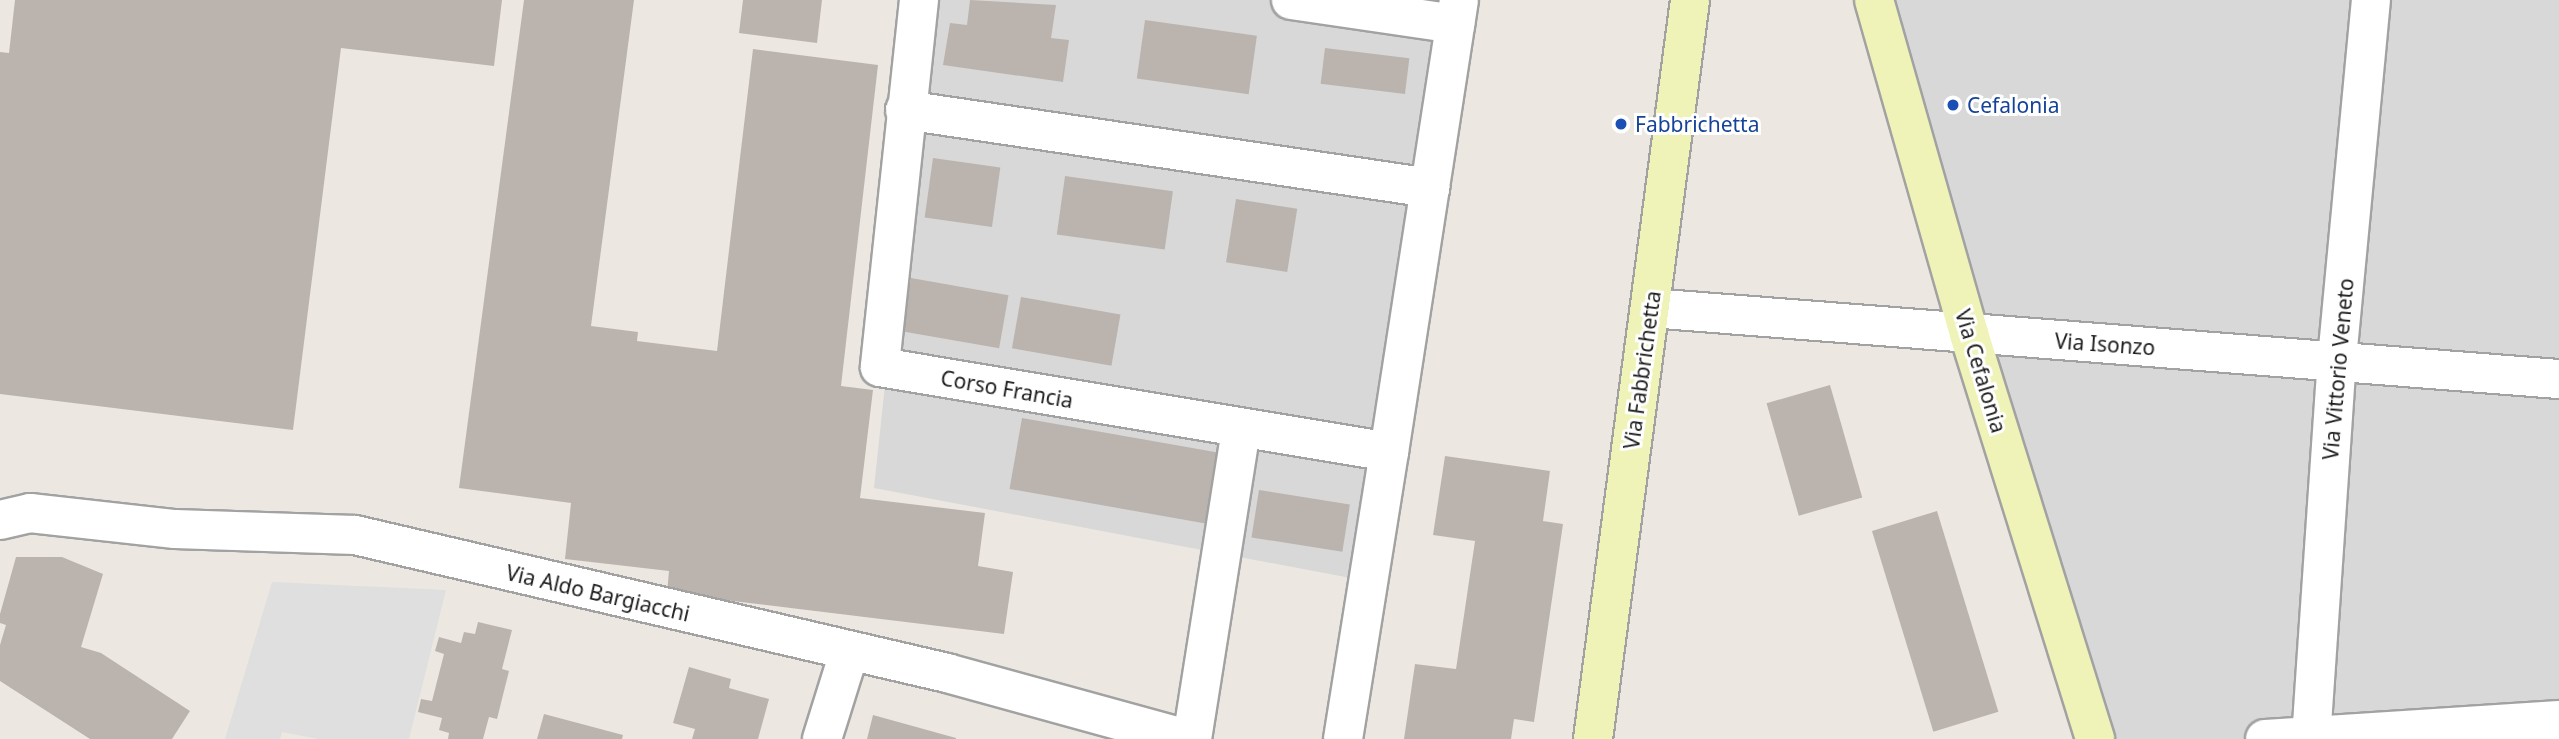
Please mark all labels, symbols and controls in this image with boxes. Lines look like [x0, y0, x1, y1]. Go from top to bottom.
place label: Cefalonia [1967, 92, 2059, 118]
marker: Cefalonia [1945, 97, 1961, 113]
place label: Fabbrichetta [1635, 111, 1759, 137]
marker: Fabbrichetta [1613, 116, 1629, 132]
street label: Via Vittorio Veneto [2317, 277, 2359, 461]
street label: Via Fabbrichetta [1618, 289, 1666, 451]
street label: Via Cefalonia [1950, 306, 2012, 436]
street label: Via Isonzo [2054, 328, 2156, 360]
street label: Corso Francia [939, 365, 1075, 413]
street label: Via Aldo Bargiacchi [504, 560, 692, 626]

